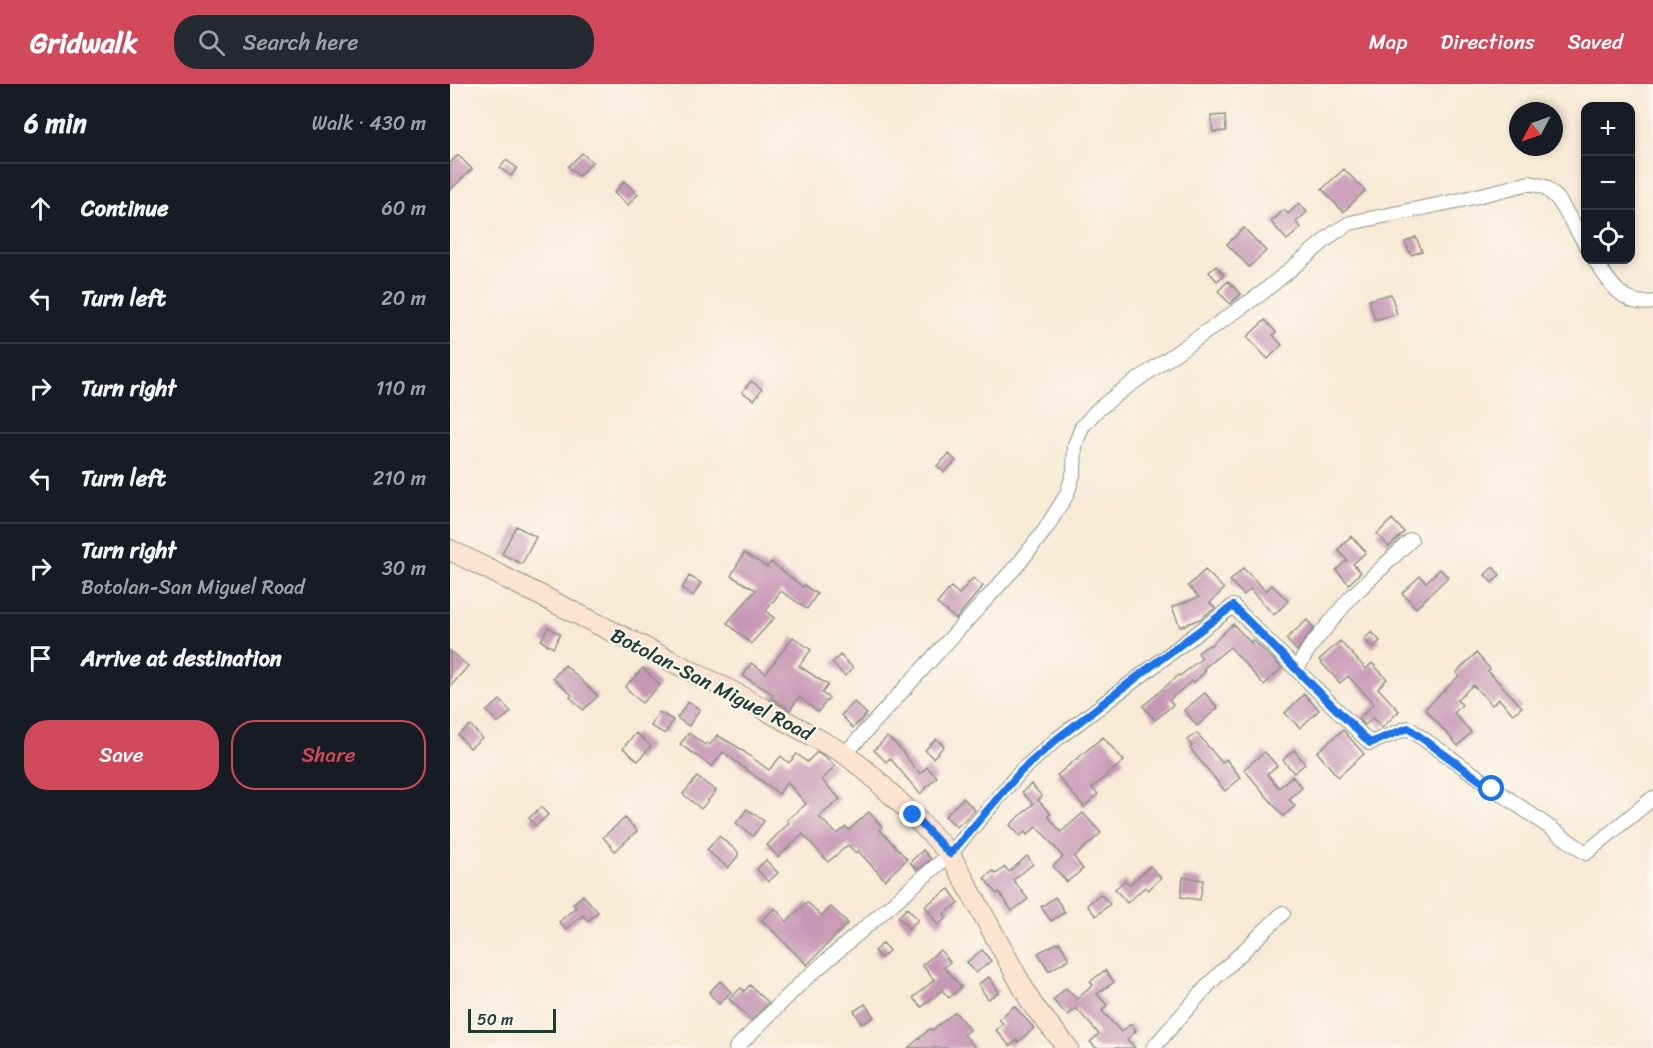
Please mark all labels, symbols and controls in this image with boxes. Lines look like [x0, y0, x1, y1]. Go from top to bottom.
search box [174, 15, 594, 69]
text: Gridwalk [30, 18, 138, 67]
text: Search here [243, 23, 359, 62]
text: Map [1369, 23, 1407, 61]
text: Directions [1440, 23, 1535, 61]
text: Saved [1568, 23, 1623, 61]
icon: search [195, 26, 228, 59]
text: 6 min [24, 100, 87, 146]
north arrow [1509, 102, 1563, 156]
map controls [1581, 102, 1635, 264]
button: + [1581, 102, 1635, 156]
text: Walk · 430 m [312, 106, 426, 141]
button: − [1581, 156, 1635, 210]
text: Continue [81, 189, 169, 228]
text: 60 m [381, 191, 426, 226]
icon: ahead [24, 192, 57, 225]
button: locate [1581, 210, 1635, 264]
text: Turn left [81, 279, 166, 318]
text: 20 m [381, 281, 426, 316]
icon: left [24, 282, 57, 315]
text: Turn right [81, 369, 176, 408]
text: 110 m [376, 371, 426, 406]
icon: right [24, 372, 57, 405]
text: Turn left [81, 459, 166, 498]
text: 210 m [373, 461, 426, 496]
icon: left [24, 462, 57, 495]
text: Turn right [81, 531, 176, 570]
text: 30 m [382, 551, 426, 586]
icon: right [24, 552, 57, 585]
text: Botolan-San Miguel Road [81, 570, 305, 605]
street label: Botolan-San Miguel Road [604, 618, 821, 751]
text: Arrive at destination [81, 639, 282, 678]
icon: arrive [24, 642, 57, 675]
button: Save [24, 720, 219, 790]
button: Share [231, 720, 426, 790]
route start [1478, 775, 1504, 801]
route end [899, 801, 925, 827]
text: 50 m [477, 1005, 513, 1034]
scale bar [468, 1006, 556, 1034]

